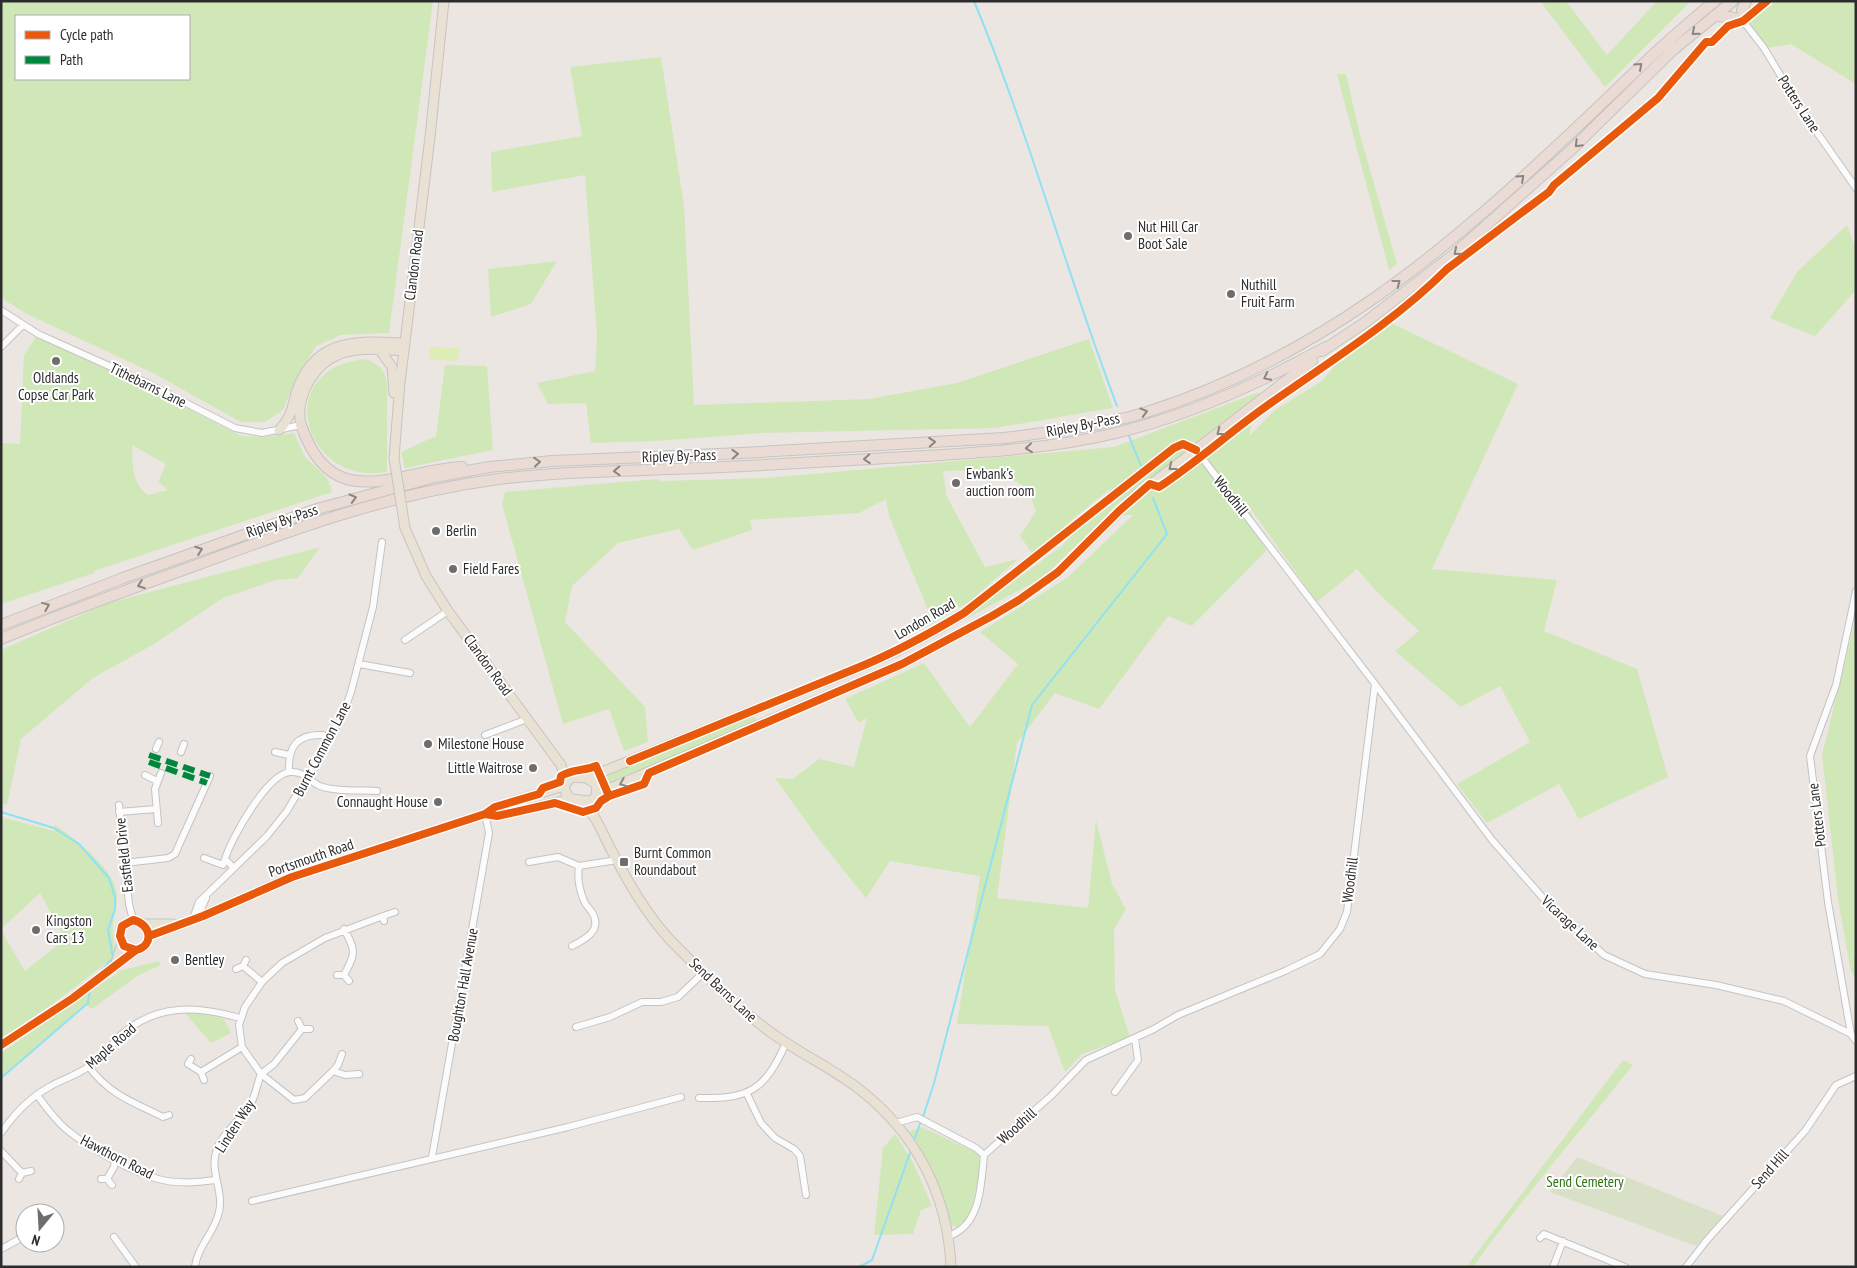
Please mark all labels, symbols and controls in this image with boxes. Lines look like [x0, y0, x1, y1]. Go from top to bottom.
legend [15, 15, 190, 80]
text: Cycle path [60, 25, 113, 44]
one-way arrow [1692, 26, 1701, 34]
text: Path [60, 50, 83, 69]
one-way arrow [1633, 63, 1642, 72]
street label: Potters Lane [1774, 72, 1825, 136]
one-way arrow [1574, 138, 1583, 147]
one-way arrow [1516, 175, 1525, 184]
place label: Nut Hill Car Boot Sale [1138, 217, 1199, 253]
street label: Clandon Road [400, 228, 427, 301]
marker: Nut Hill Car Boot Sale [1122, 230, 1134, 242]
one-way arrow [1453, 247, 1462, 256]
place label: Nuthill Fruit Farm [1241, 275, 1294, 311]
one-way arrow [1391, 280, 1400, 288]
marker: Nuthill Fruit Farm [1225, 288, 1237, 300]
marker: Oldlands Copse Car Park [50, 355, 62, 367]
street label: Tithebarns Lane [107, 358, 190, 411]
place label: Oldlands Copse Car Park [18, 368, 94, 404]
one-way arrow [1263, 371, 1272, 381]
street label: Ripley By-Pass [1045, 408, 1121, 441]
one-way arrow [1140, 408, 1148, 418]
one-way arrow [1217, 426, 1226, 434]
one-way arrow [928, 437, 936, 448]
one-way arrow [1025, 442, 1033, 453]
street label: Ripley By-Pass [641, 445, 716, 466]
one-way arrow [731, 448, 739, 459]
one-way arrow [863, 454, 871, 465]
one-way arrow [534, 457, 542, 468]
one-way arrow [1169, 461, 1178, 470]
place label: Ewbank's auction room [966, 464, 1034, 500]
one-way arrow [613, 466, 621, 477]
street label: Woodhill [1210, 472, 1254, 520]
marker: Ewbank's auction room [950, 477, 962, 489]
one-way arrow [348, 494, 356, 504]
street label: Ripley By-Pass [244, 499, 320, 542]
place label: Berlin [446, 521, 477, 540]
marker: Berlin [430, 525, 442, 537]
one-way arrow [194, 546, 203, 556]
place label: Field Fares [463, 559, 519, 578]
marker: Field Fares [447, 563, 459, 575]
one-way arrow [137, 579, 146, 589]
street label: London Road [891, 594, 958, 644]
one-way arrow [41, 602, 50, 613]
street label: Clandon Road [460, 630, 517, 699]
street label: Burnt Common Lane [289, 698, 355, 800]
place label: Milestone House [438, 734, 524, 753]
marker: Milestone House [422, 738, 434, 750]
place label: Little Waitrose [448, 758, 523, 777]
marker: Little Waitrose [527, 762, 539, 774]
one-way arrow [619, 778, 627, 788]
street label: Potters Lane [1803, 782, 1830, 848]
place label: Connaught House [337, 792, 428, 811]
marker: Connaught House [432, 796, 444, 808]
street label: Eastfield Drive [110, 817, 137, 893]
street label: Portsmouth Road [266, 834, 356, 881]
place label: Burnt Common Roundabout [634, 843, 711, 879]
marker: Burnt Common Roundabout [618, 856, 630, 868]
street label: Woodhill [1337, 856, 1362, 904]
street label: Vicarage Lane [1537, 890, 1603, 954]
place label: Kingston Cars 13 [46, 911, 92, 947]
marker: Kingston Cars 13 [30, 924, 42, 936]
street label: Boughton Hall Avenue [443, 927, 482, 1043]
place label: Bentley [185, 950, 224, 969]
street label: Send Barns Lane [686, 953, 761, 1026]
marker: Bentley [169, 954, 181, 966]
street label: Maple Road [82, 1019, 140, 1073]
street label: Linden Way [210, 1095, 259, 1156]
street label: Woodhill [993, 1103, 1040, 1148]
street label: Hawthorn Road [77, 1130, 157, 1183]
street label: Send Hill [1747, 1144, 1793, 1193]
park label: Send Cemetery [1546, 1172, 1624, 1191]
north arrow [15, 1203, 65, 1253]
text: N [30, 1231, 42, 1250]

